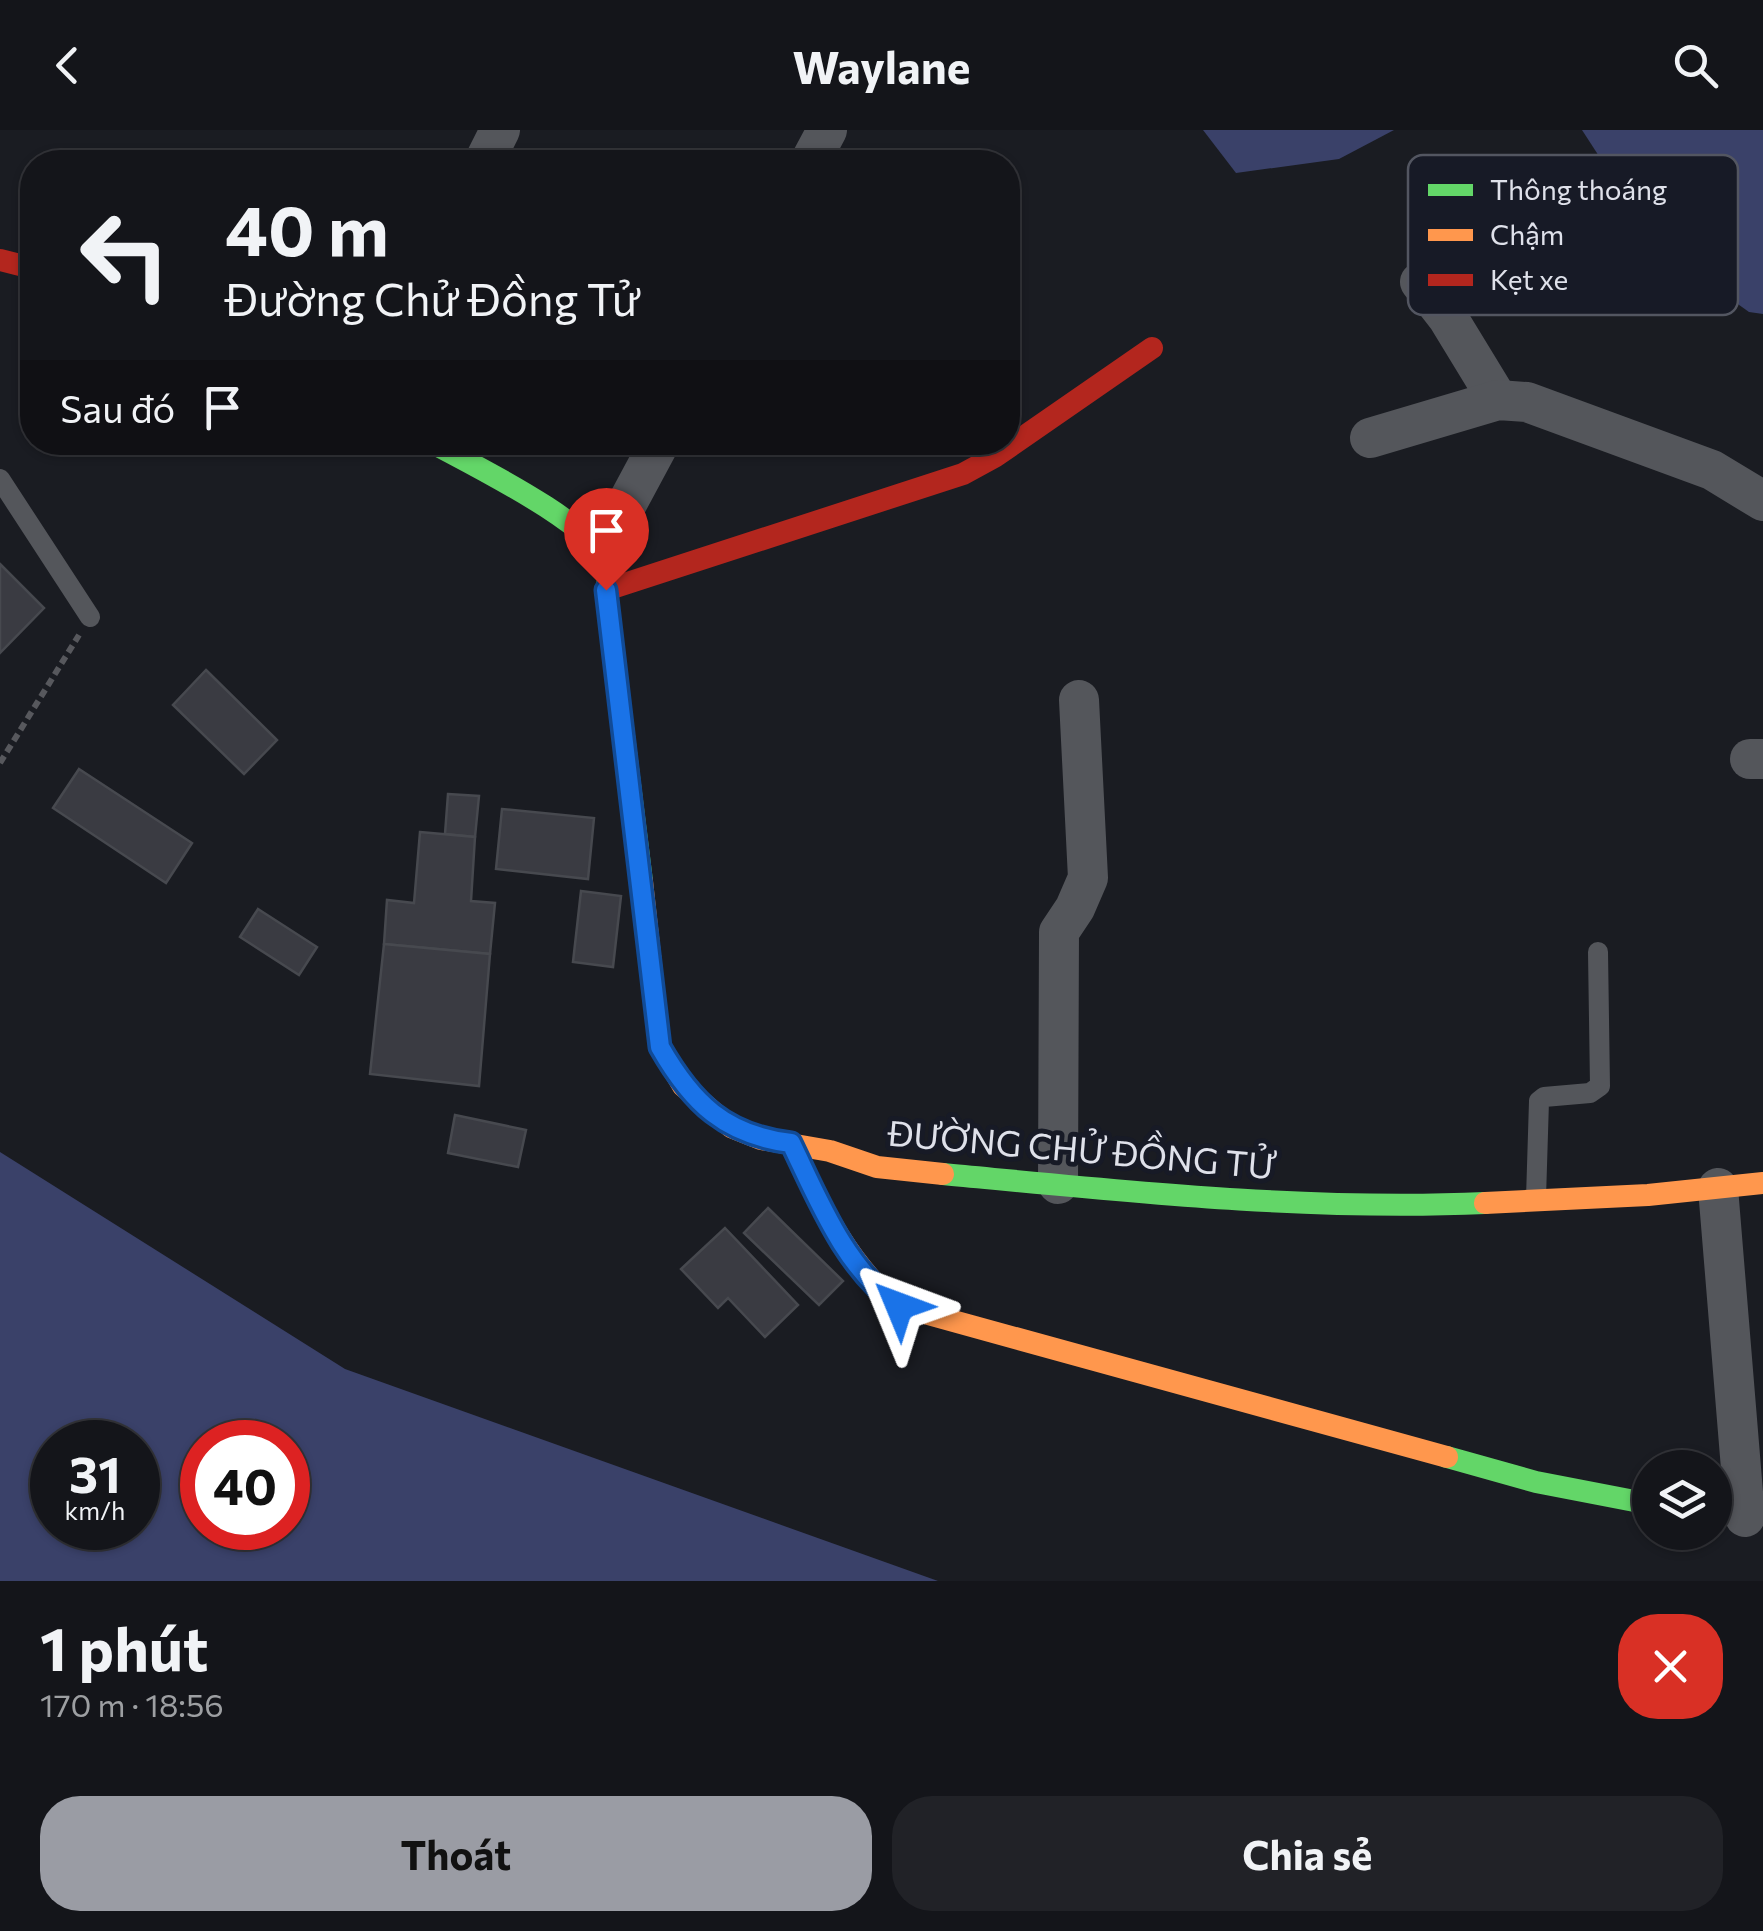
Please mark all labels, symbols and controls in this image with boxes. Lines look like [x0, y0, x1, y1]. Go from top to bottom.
icon: back [40, 38, 95, 93]
text: Waylane [792, 38, 971, 93]
icon: search [1668, 38, 1723, 93]
legend [1408, 155, 1738, 315]
text: Thông thoáng [1490, 172, 1667, 206]
text: 40 m [225, 185, 389, 270]
icon: left [60, 190, 190, 320]
text: Chậm [1490, 217, 1564, 251]
text: Kẹt xe [1490, 262, 1568, 296]
text: Đường Chử Đồng Tử [225, 270, 640, 325]
icon: arrive [195, 380, 250, 435]
text: Sau đó [60, 384, 175, 431]
pin [564, 488, 649, 591]
icon: arrive [579, 503, 634, 558]
street label: ĐƯỜNG CHỬ ĐỒNG TỬ [885, 1106, 1279, 1186]
position arrow [847, 1254, 951, 1358]
speed limit sign: 40 [180, 1420, 310, 1550]
text: 31 [69, 1442, 121, 1503]
map controls [1632, 1450, 1732, 1550]
button: layers [1632, 1450, 1732, 1550]
text: km/h [65, 1495, 125, 1525]
text: 1 phút [40, 1610, 208, 1683]
button: close [1618, 1614, 1723, 1719]
text: 170 m · 18:56 [40, 1684, 224, 1724]
button: Thoát [40, 1796, 872, 1911]
button: Chia sẻ [892, 1796, 1723, 1911]

